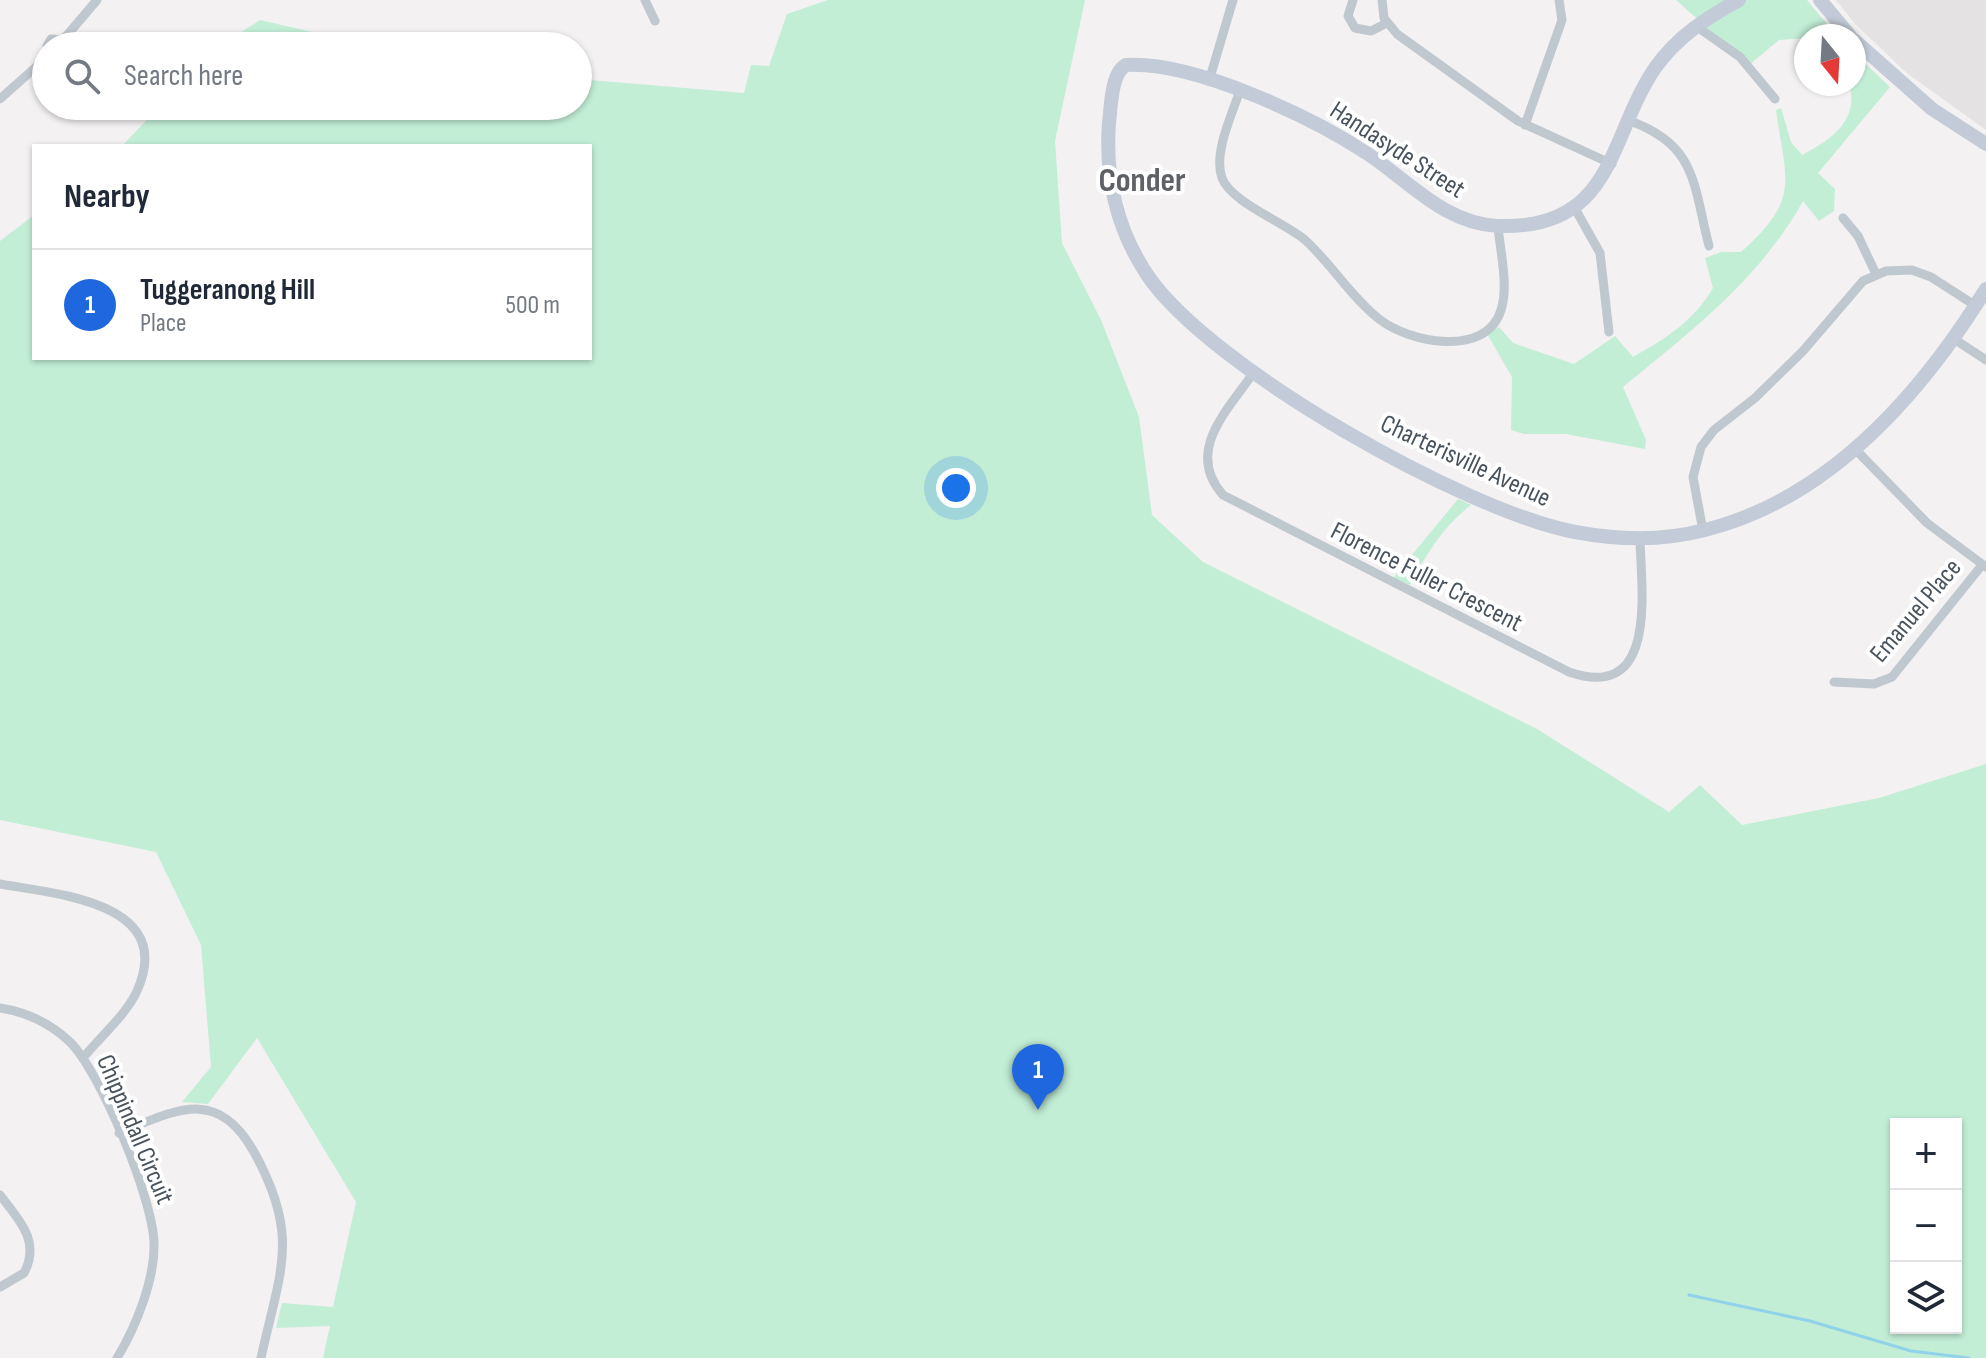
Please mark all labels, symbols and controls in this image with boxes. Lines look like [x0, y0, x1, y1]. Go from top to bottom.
north arrow [1794, 24, 1866, 96]
search box [32, 32, 592, 120]
icon: search [60, 54, 104, 98]
text: Search here [124, 58, 243, 94]
street label: Handasyde Street [1324, 95, 1470, 205]
district label: Conder [1099, 160, 1186, 201]
text: Nearby [64, 176, 150, 217]
text: Tuggeranong Hill [140, 272, 315, 308]
text: 1 [85, 290, 95, 321]
text: 500 m [506, 290, 560, 321]
text: Place [140, 308, 187, 339]
street label: Charterisville Avenue [1375, 408, 1555, 514]
your location [936, 468, 976, 508]
street label: Florence Fuller Crescent [1325, 516, 1527, 639]
street label: Emanuel Place [1864, 553, 1968, 669]
pin: 1 [1012, 1044, 1064, 1110]
street label: Chippindall Circuit [89, 1050, 180, 1209]
map controls [1890, 1118, 1962, 1334]
button: + [1890, 1118, 1962, 1190]
button: − [1890, 1190, 1962, 1262]
button: layers [1890, 1262, 1962, 1334]

